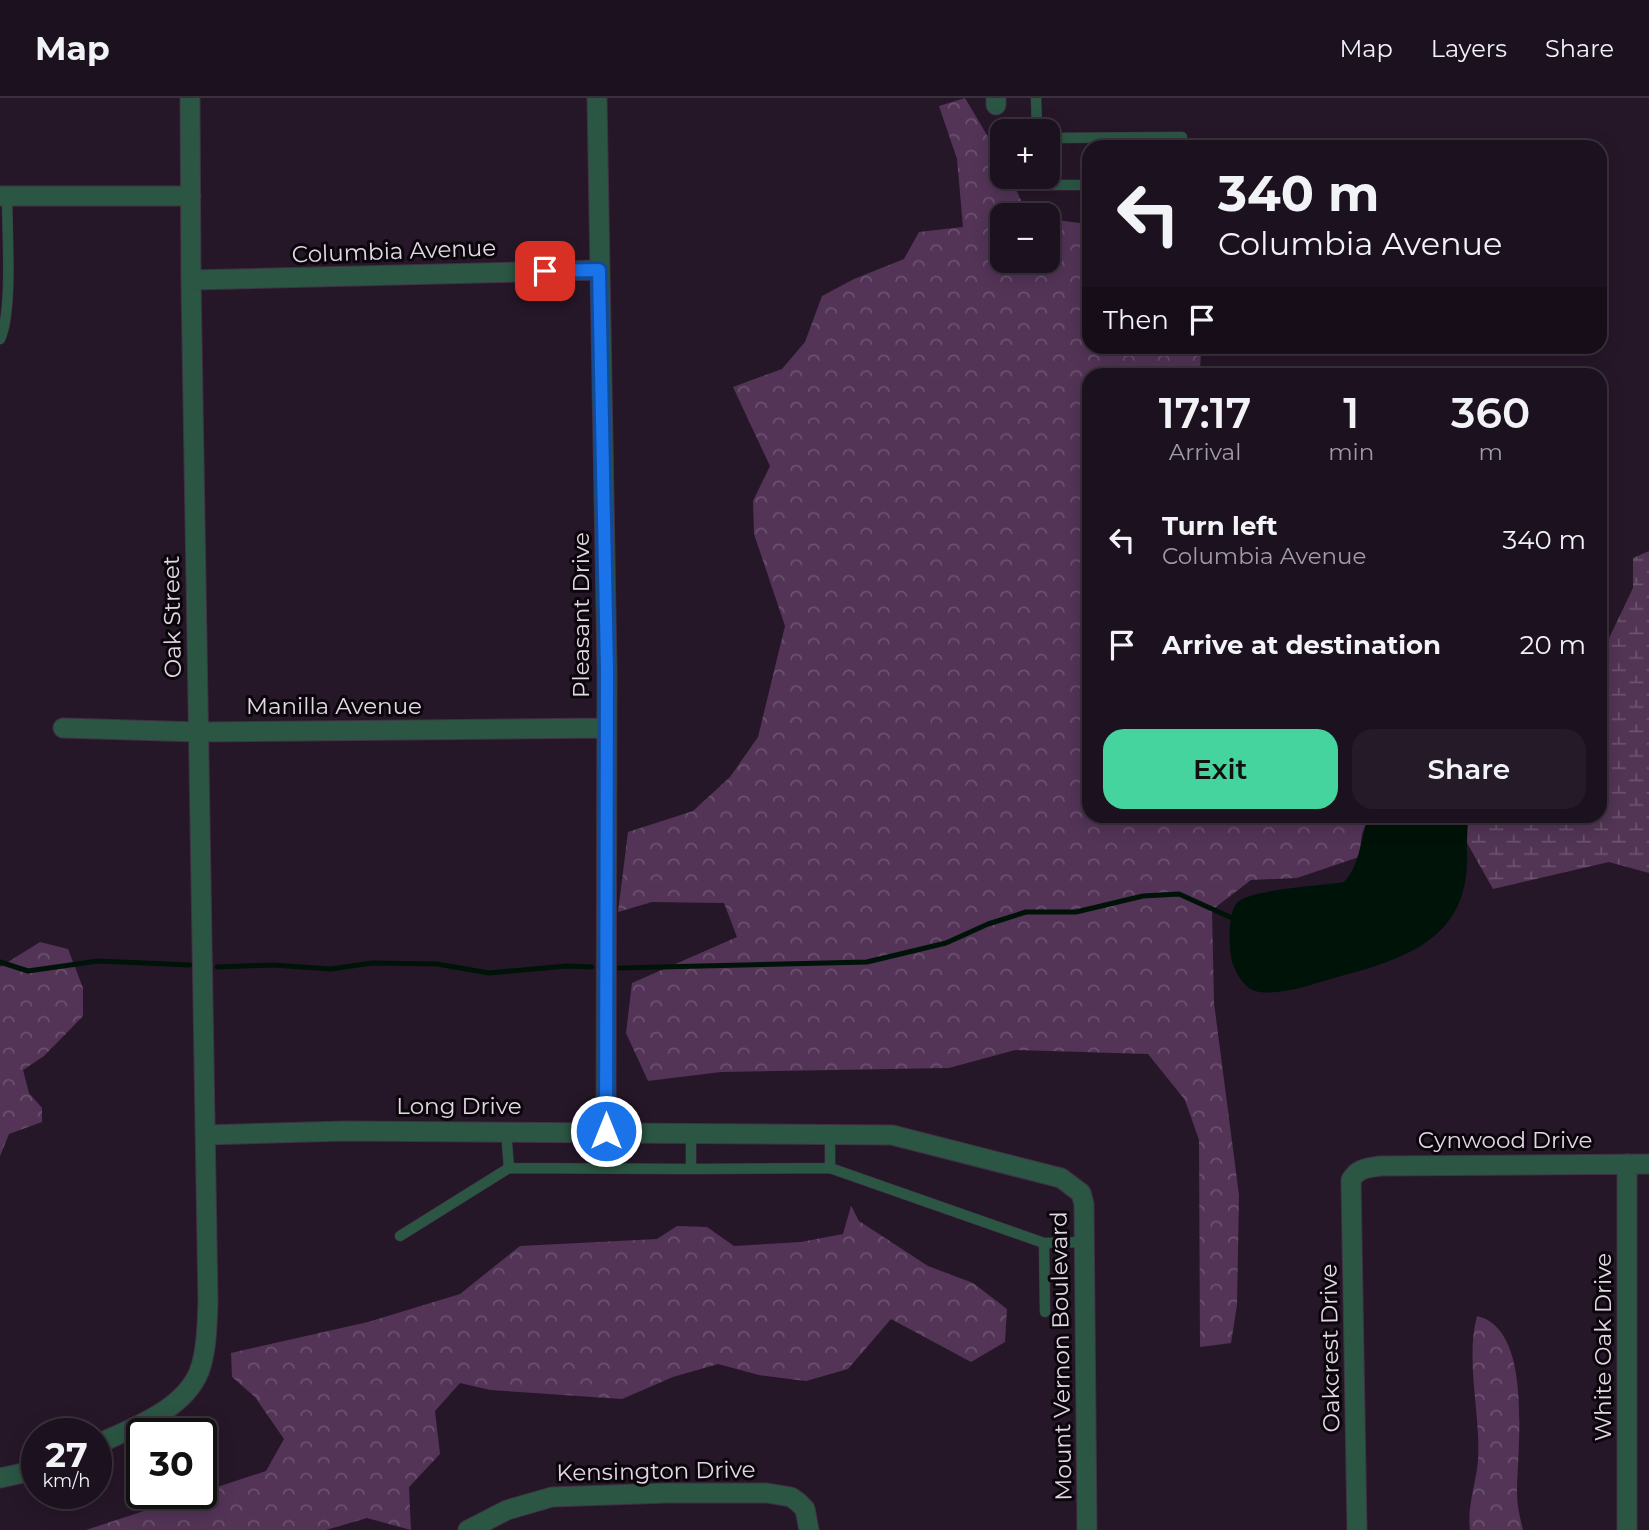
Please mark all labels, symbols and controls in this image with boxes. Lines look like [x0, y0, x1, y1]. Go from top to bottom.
text: Map [35, 28, 110, 68]
text: Map [1339, 34, 1393, 63]
text: Layers [1431, 34, 1507, 63]
text: Share [1545, 34, 1614, 63]
map controls [990, 119, 1060, 273]
button: + [990, 119, 1060, 189]
text: 340 m [1218, 164, 1379, 223]
icon: left [1103, 168, 1194, 259]
button: − [990, 203, 1060, 273]
text: Columbia Avenue [1218, 224, 1502, 263]
street label: Columbia Avenue [291, 233, 497, 269]
pin [515, 241, 575, 301]
icon: arrive [526, 252, 564, 290]
icon: arrive [1183, 301, 1221, 339]
text: Then [1103, 304, 1169, 336]
text: 17:17 [1159, 387, 1251, 439]
text: 1 [1343, 387, 1359, 439]
text: 360 [1451, 387, 1530, 439]
text: Arrival [1169, 438, 1241, 466]
text: min [1328, 438, 1374, 466]
text: m [1478, 438, 1503, 466]
text: Turn left [1162, 510, 1278, 542]
icon: left [1103, 521, 1141, 559]
text: 340 m [1503, 524, 1586, 556]
street label: Pleasant Drive [567, 532, 595, 698]
text: Columbia Avenue [1162, 542, 1366, 570]
street label: Oak Street [157, 556, 187, 678]
icon: arrive [1103, 626, 1141, 664]
text: Arrive at destination [1162, 629, 1441, 661]
text: 20 m [1520, 629, 1586, 661]
street label: Manilla Avenue [246, 692, 422, 720]
button: Exit [1103, 729, 1338, 809]
button: Share [1352, 729, 1586, 809]
street label: Long Drive [396, 1092, 522, 1120]
position arrow [569, 1094, 643, 1168]
street label: Cynwood Drive [1418, 1126, 1592, 1154]
street label: Mount Vernon Boulevard [1044, 1211, 1078, 1501]
street label: White Oak Drive [1589, 1253, 1617, 1441]
street label: Oakcrest Drive [1315, 1263, 1345, 1433]
speed limit sign: 30 [126, 1418, 217, 1509]
text: 27 [45, 1433, 88, 1476]
street label: Kensington Drive [556, 1455, 756, 1487]
text: km/h [42, 1470, 91, 1492]

